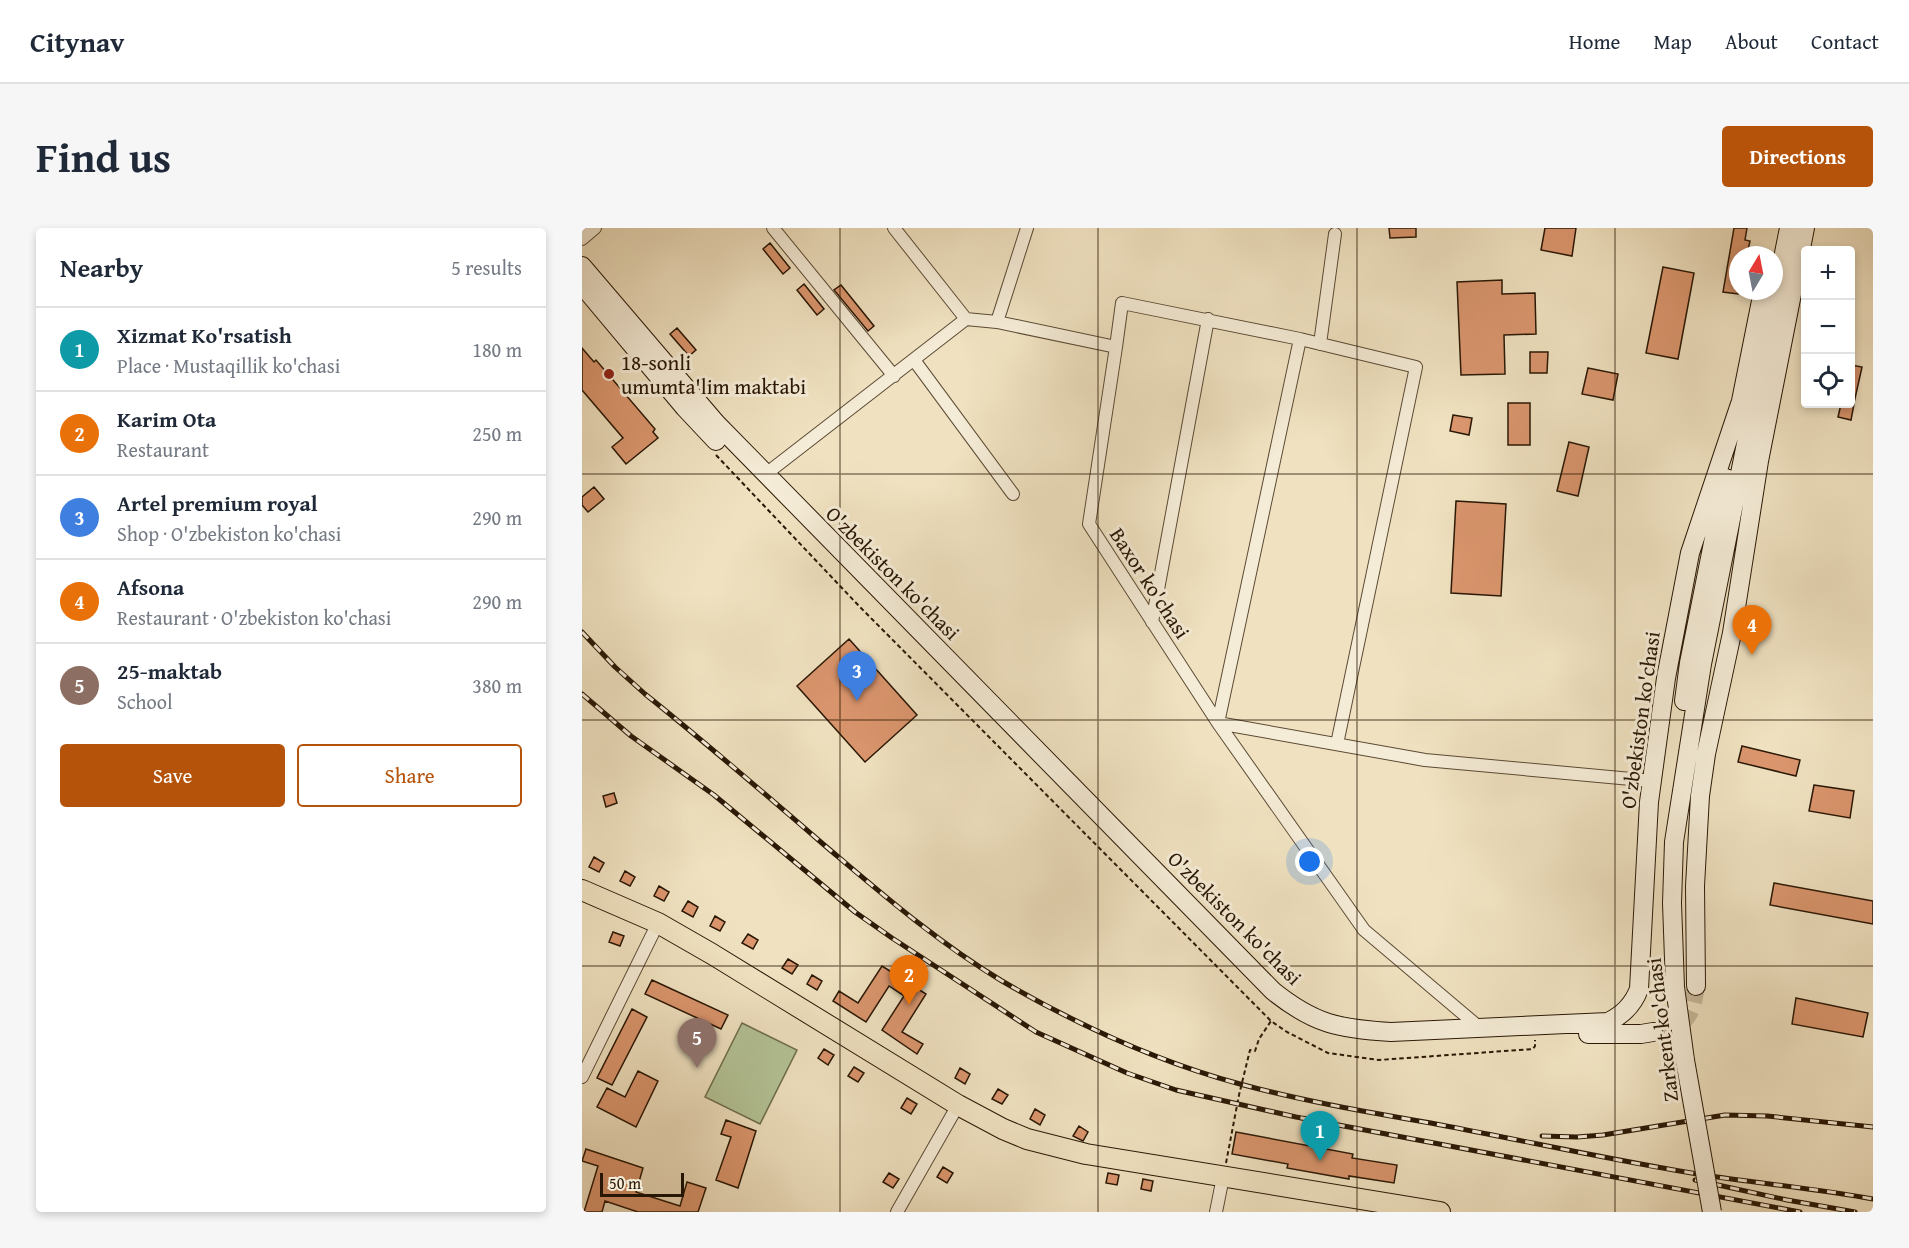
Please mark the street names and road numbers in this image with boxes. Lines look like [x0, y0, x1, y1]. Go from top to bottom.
street label: O'zbekiston ko'chasi [819, 499, 967, 647]
street label: Baxor ko'chasi [1102, 521, 1198, 645]
street label: O'zbekiston ko'chasi [1612, 629, 1668, 811]
street label: O'zbekiston ko'chasi [1161, 844, 1309, 992]
street label: Zarkent ko'chasi [1638, 956, 1686, 1104]

